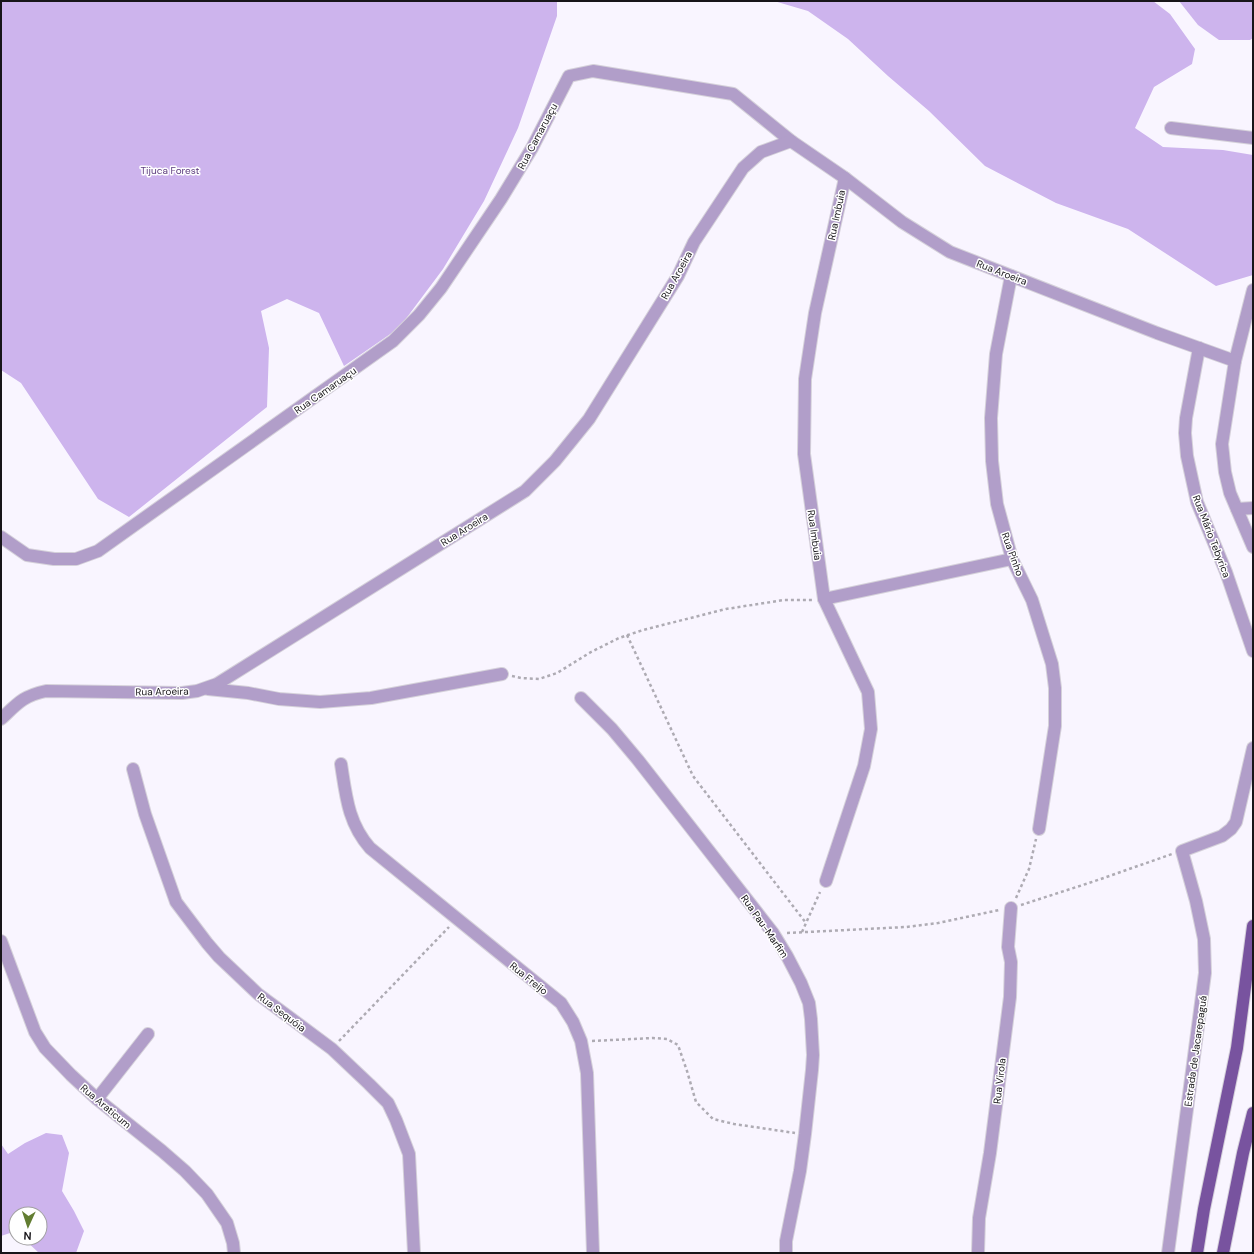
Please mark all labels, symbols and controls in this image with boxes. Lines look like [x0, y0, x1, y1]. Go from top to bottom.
street label: Rua Camaruaçu [515, 101, 560, 172]
park label: Tijuca Forest [141, 164, 200, 177]
street label: Rua Imbuia [825, 189, 848, 241]
street label: Rua Aroeira [658, 249, 695, 302]
street label: Rua Aroeira [975, 257, 1029, 288]
street label: Rua Camaruaçu [292, 364, 359, 417]
street label: Rua Mário Tebyrica [1190, 493, 1233, 579]
street label: Rua Imbuia [805, 509, 824, 561]
street label: Rua Aroeira [438, 510, 490, 549]
street label: Rua Pinho [999, 531, 1026, 578]
street label: Rua Aroeira [135, 685, 189, 698]
street label: Rua Pau-Marfim [738, 892, 791, 960]
street label: Rua Freijo [507, 959, 550, 998]
street label: Rua Sequóia [255, 990, 308, 1035]
street label: Estrada de Jacarepaguá [1181, 995, 1210, 1107]
street label: Rua Virola [990, 1057, 1009, 1105]
street label: Rua Araticum [78, 1081, 134, 1131]
north arrow [8, 1206, 48, 1246]
text: N [23, 1229, 32, 1243]

